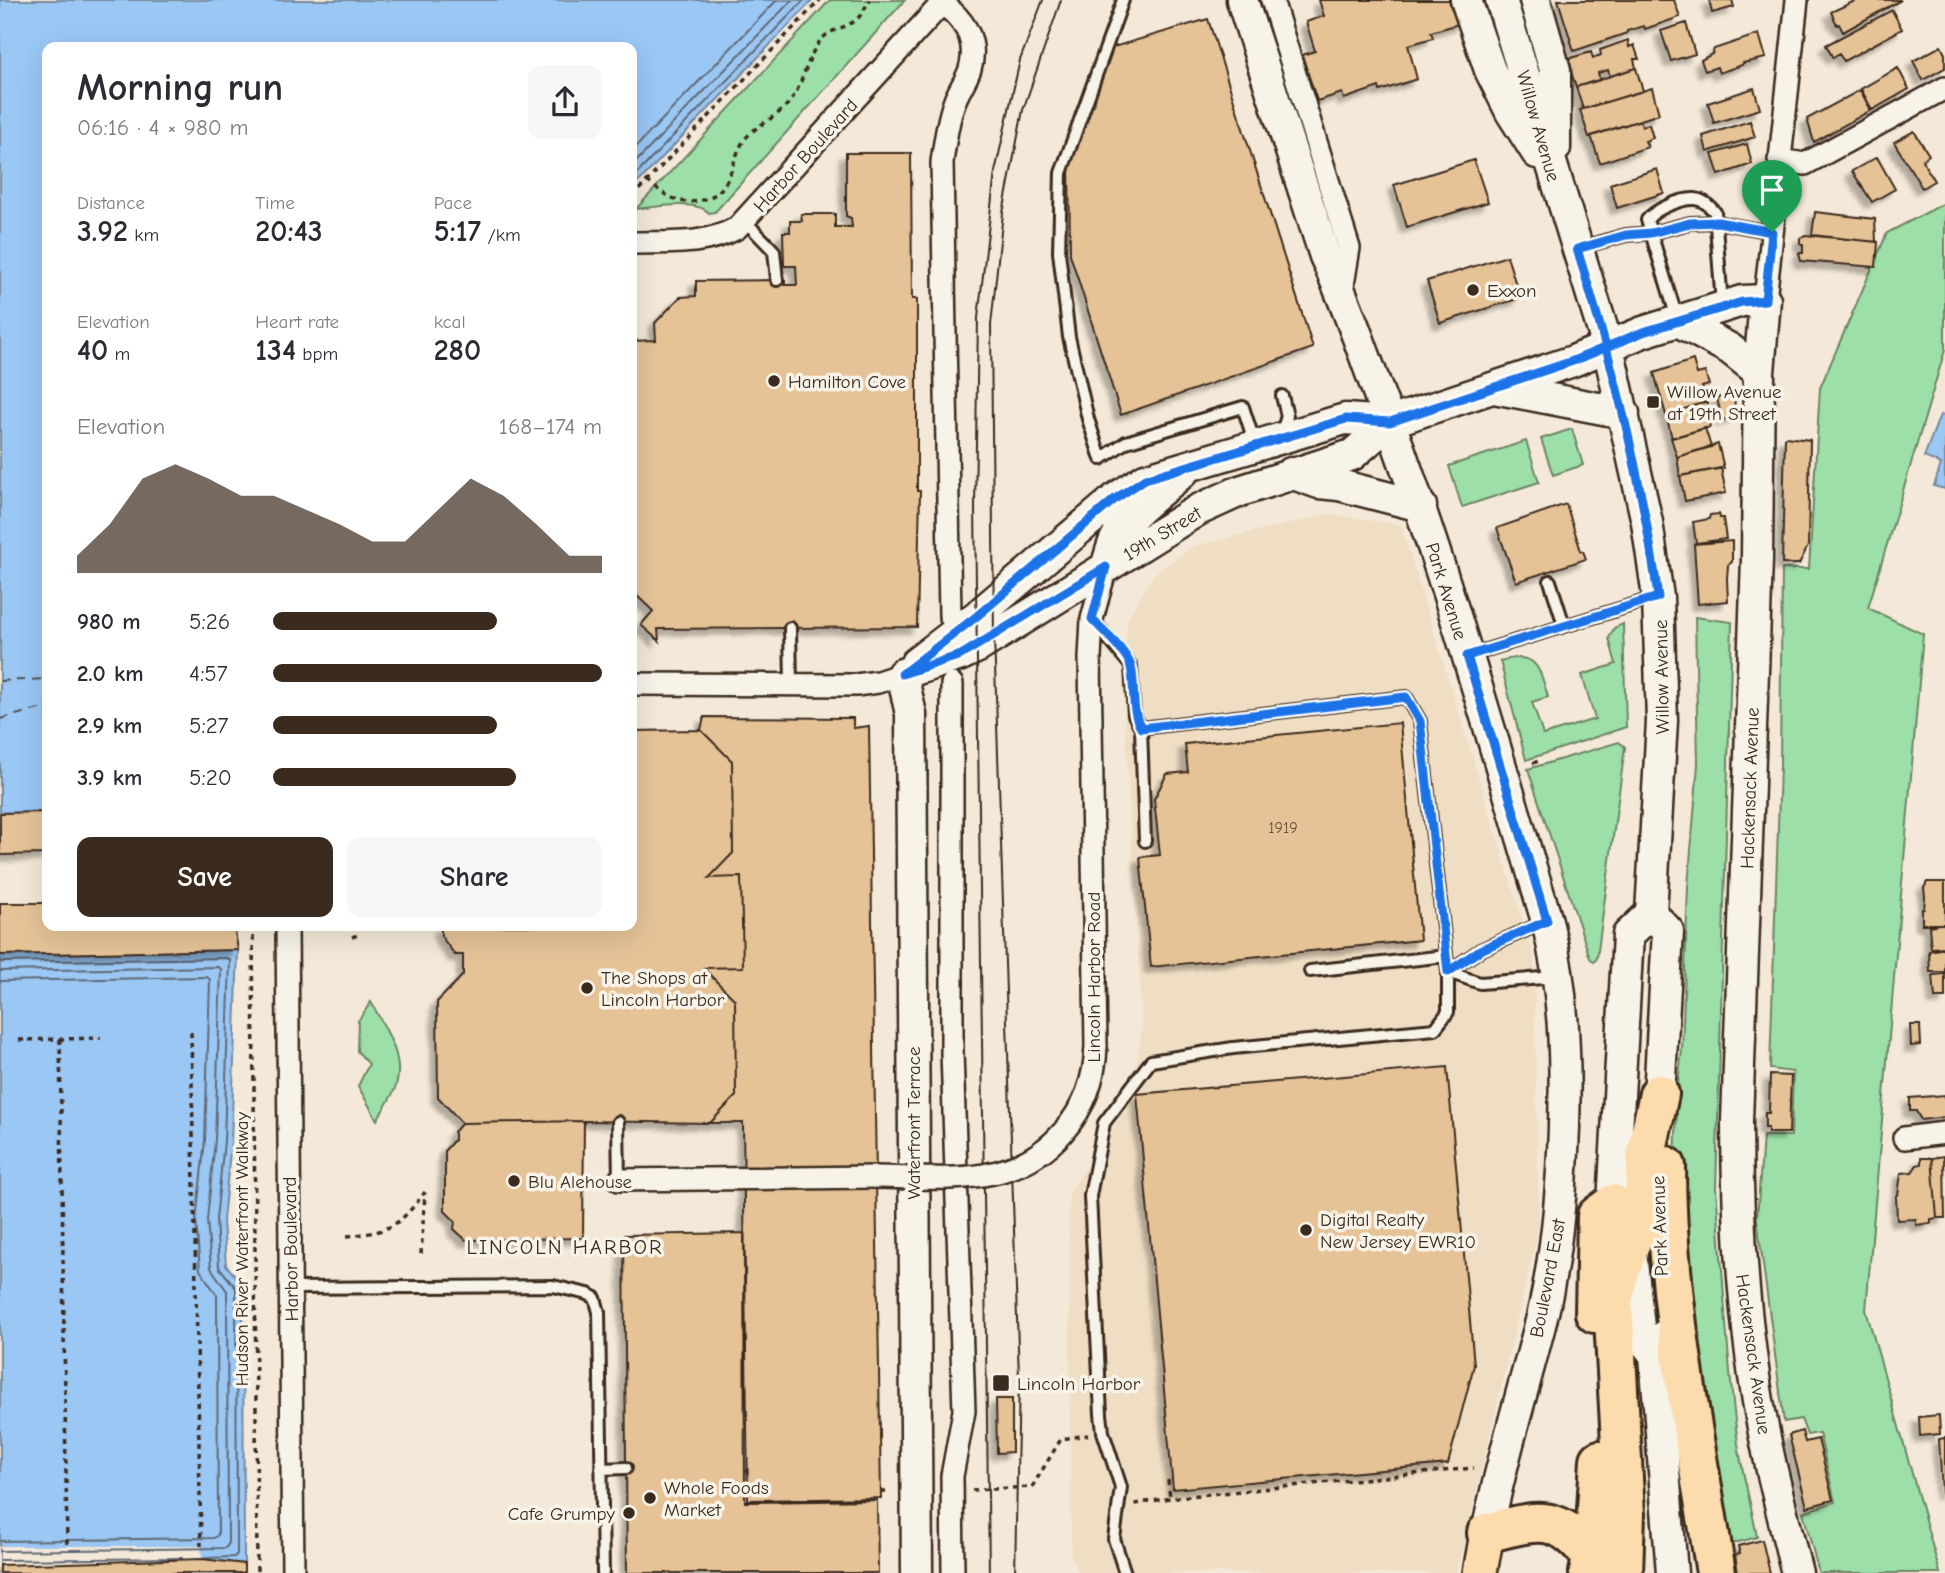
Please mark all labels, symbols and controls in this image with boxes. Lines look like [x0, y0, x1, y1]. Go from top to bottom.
button: share [528, 65, 602, 139]
text: Morning run [77, 66, 283, 110]
street label: Willow Avenue [1512, 68, 1564, 184]
street label: Harbor Boulevard [749, 94, 862, 217]
text: 06:16 · 4 × 980 m [77, 114, 249, 141]
pin [1742, 160, 1802, 232]
icon: arrive [1753, 171, 1791, 209]
text: Distance [77, 192, 145, 214]
text: Time [255, 192, 295, 214]
text: Pace [434, 192, 472, 214]
text: 3.92 [77, 214, 128, 249]
text: 20:43 [255, 214, 323, 249]
text: 5:17 [434, 214, 481, 249]
text: km [128, 224, 159, 246]
text: /km [481, 224, 521, 246]
place label: Exxon [1487, 280, 1537, 302]
marker: Exxon [1465, 282, 1481, 298]
text: Elevation [77, 311, 150, 333]
text: Heart rate [255, 311, 339, 333]
text: kcal [434, 311, 466, 333]
text: 40 [77, 333, 108, 368]
text: 134 [255, 333, 296, 368]
text: 280 [434, 333, 481, 368]
text: m [108, 343, 130, 365]
text: bpm [296, 343, 338, 365]
place label: Hamilton Cove [788, 371, 906, 393]
marker: Hamilton Cove [766, 373, 782, 389]
place label: Willow Avenue at 19th Street [1667, 381, 1782, 425]
marker: Willow Avenue at 19th Street [1645, 394, 1661, 410]
text: Elevation [77, 413, 165, 440]
text: 168–174 m [499, 413, 602, 440]
street label: 19th Street [1119, 502, 1206, 566]
street label: Park Avenue [1421, 540, 1471, 643]
text: 980 m [77, 608, 140, 635]
text: 5:26 [189, 608, 230, 635]
street label: Willow Avenue [1650, 620, 1674, 734]
text: 2.0 km [77, 660, 143, 687]
text: 4:57 [189, 660, 228, 687]
street label: Hackensack Avenue [1736, 707, 1764, 869]
text: 2.9 km [77, 712, 142, 739]
text: 5:27 [189, 712, 229, 739]
text: 3.9 km [77, 764, 142, 791]
text: 5:20 [189, 764, 232, 791]
house number: 1919 [1268, 819, 1298, 837]
button: Save [77, 837, 333, 917]
button: Share [347, 837, 602, 917]
street label: Lincoln Harbor Road [1083, 892, 1105, 1062]
place label: The Shops at Lincoln Harbor [601, 967, 725, 1011]
marker: The Shops at Lincoln Harbor [579, 980, 595, 996]
street label: Waterfront Terrace [903, 1047, 925, 1199]
street label: Hudson River Waterfront Walkway [231, 1111, 253, 1386]
place label: Blu Alehouse [528, 1171, 632, 1193]
marker: Blu Alehouse [506, 1173, 522, 1189]
street label: Park Avenue [1647, 1175, 1673, 1277]
street label: Harbor Boulevard [279, 1176, 303, 1322]
place label: Digital Realty New Jersey EWR10 [1320, 1209, 1476, 1253]
street label: Boulevard East [1526, 1216, 1570, 1339]
marker: Digital Realty New Jersey EWR10 [1298, 1222, 1314, 1238]
district label: LINCOLN HARBOR [466, 1235, 664, 1259]
street label: Hackensack Avenue [1731, 1273, 1775, 1436]
marker: Lincoln Harbor [991, 1373, 1011, 1393]
place label: Lincoln Harbor [1017, 1373, 1141, 1395]
place label: Whole Foods Market [664, 1477, 769, 1521]
marker: Whole Foods Market [642, 1490, 658, 1506]
place label: Cafe Grumpy [508, 1503, 615, 1525]
marker: Cafe Grumpy [621, 1505, 637, 1521]

